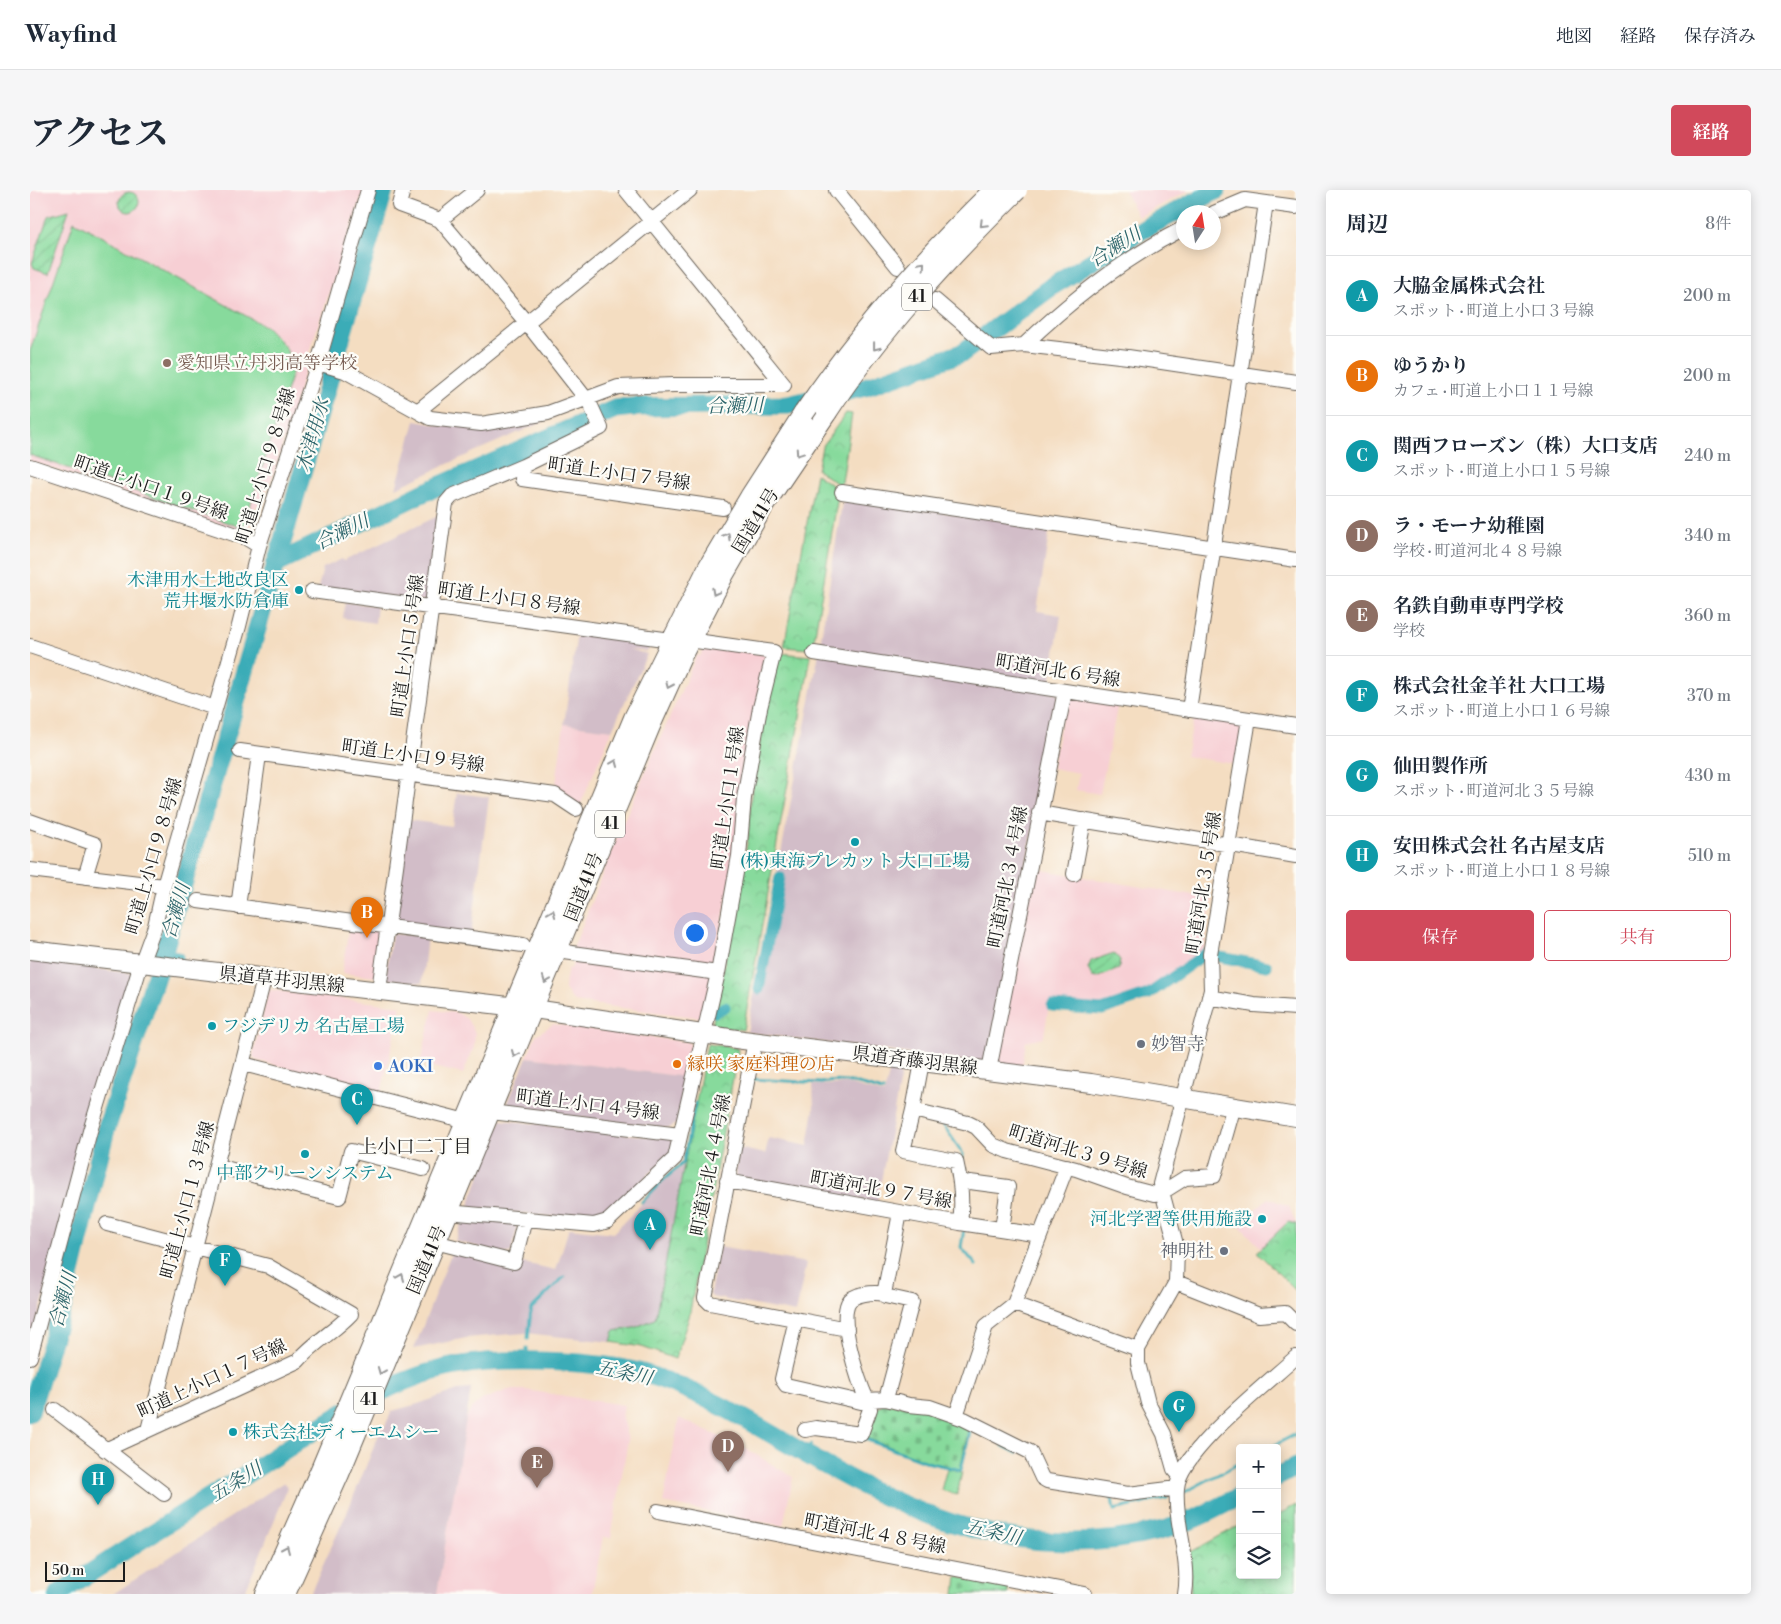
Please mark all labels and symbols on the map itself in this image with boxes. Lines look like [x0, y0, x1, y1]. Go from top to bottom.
north arrow [1176, 205, 1221, 250]
one-way arrow [979, 218, 988, 227]
water label: 合瀬川 [1084, 221, 1147, 272]
one-way arrow [916, 262, 925, 271]
road number: 41 [902, 284, 932, 310]
one-way arrow [873, 341, 882, 351]
place label: 愛知県立丹羽高等学校 [177, 352, 357, 375]
marker: 愛知県立丹羽高等学校 [161, 357, 173, 369]
street label: 町道上小口９８号線 [231, 385, 301, 547]
water label: 木津用水 [291, 393, 336, 475]
water label: 合瀬川 [706, 393, 766, 418]
one-way arrow [796, 447, 805, 457]
street label: 町道上小口１９号線 [71, 451, 231, 525]
street label: 町道上小口７号線 [546, 453, 692, 495]
street label: 国道41号 [727, 484, 785, 558]
water label: 合瀬川 [311, 508, 375, 555]
one-way arrow [720, 532, 730, 541]
place label: 木津用水土地改良区 荒井堰水防倉庫 [127, 569, 289, 613]
street label: 町道上小口５号線 [387, 573, 429, 719]
street label: 町道上小口８号線 [436, 578, 582, 620]
marker: 木津用水土地改良区 荒井堰水防倉庫 [293, 584, 305, 596]
one-way arrow [711, 586, 721, 595]
street label: 町道河北６号線 [994, 650, 1122, 692]
one-way arrow [665, 680, 675, 689]
street label: 町道上小口１号線 [707, 725, 749, 871]
street label: 町道上小口９号線 [340, 735, 486, 777]
one-way arrow [609, 759, 620, 768]
street label: 町道上小口９８号線 [121, 775, 187, 937]
street label: 町道河北３４号線 [983, 804, 1033, 950]
road number: 41 [595, 810, 625, 838]
street label: 町道河北３５号線 [1181, 810, 1227, 956]
marker: (株)東海プレカット 大口工場 [849, 836, 861, 848]
street label: 国道41号 [560, 849, 608, 925]
place label: (株)東海プレカット 大口工場 [740, 850, 970, 873]
water label: 合瀬川 [157, 878, 196, 942]
pin: B [351, 897, 383, 938]
one-way arrow [546, 909, 556, 917]
your location [682, 920, 708, 946]
street label: 県道草井羽黒線 [218, 962, 346, 998]
one-way arrow [542, 975, 552, 984]
place label: フジデリカ 名古屋工場 [222, 1015, 405, 1038]
marker: フジデリカ 名古屋工場 [206, 1020, 218, 1032]
place label: 妙智寺 [1151, 1033, 1205, 1056]
marker: 妙智寺 [1135, 1038, 1147, 1050]
street label: 県道斉藤羽黒線 [851, 1042, 979, 1080]
one-way arrow [511, 1049, 522, 1058]
place label: 縁咲 家庭料理の店 [687, 1053, 835, 1076]
place label: AOKI [387, 1055, 434, 1078]
marker: 縁咲 家庭料理の店 [671, 1058, 683, 1070]
marker: AOKI [372, 1060, 384, 1072]
pin: C [341, 1084, 373, 1125]
street label: 町道上小口４号線 [515, 1085, 661, 1125]
street label: 町道河北４４号線 [686, 1092, 736, 1238]
street label: 町道上小口１３号線 [156, 1119, 220, 1281]
street label: 町道河北３９号線 [1006, 1120, 1150, 1184]
district label: 上小口二丁目 [358, 1135, 472, 1159]
marker: 中部クリーンシステム [299, 1148, 311, 1160]
place label: 中部クリーンシステム [216, 1162, 394, 1185]
street label: 町道河北９７号線 [808, 1166, 954, 1214]
place label: 河北学習等供用施設 [1090, 1208, 1252, 1231]
pin: A [634, 1209, 666, 1250]
marker: 河北学習等供用施設 [1256, 1213, 1268, 1225]
street label: 国道41号 [402, 1222, 452, 1298]
place label: 神明社 [1160, 1240, 1214, 1263]
pin: F [209, 1245, 241, 1286]
marker: 神明社 [1218, 1245, 1230, 1257]
water label: 合瀬川 [44, 1267, 82, 1331]
one-way arrow [394, 1273, 405, 1282]
street label: 町道上小口１７号線 [134, 1334, 290, 1424]
water label: 五条川 [594, 1355, 656, 1391]
one-way arrow [377, 1366, 388, 1375]
road number: 41 [354, 1386, 384, 1414]
pin: G [1163, 1391, 1195, 1432]
place label: 株式会社ディーエムシー [243, 1421, 440, 1444]
marker: 株式会社ディーエムシー [227, 1426, 239, 1438]
pin: D [712, 1431, 744, 1472]
pin: E [521, 1447, 553, 1488]
water label: 五条川 [205, 1456, 268, 1507]
pin: H [82, 1464, 114, 1505]
street label: 町道河北４８号線 [802, 1509, 948, 1559]
water label: 五条川 [963, 1514, 1025, 1551]
one-way arrow [279, 1545, 290, 1554]
scale bar [45, 1559, 125, 1582]

